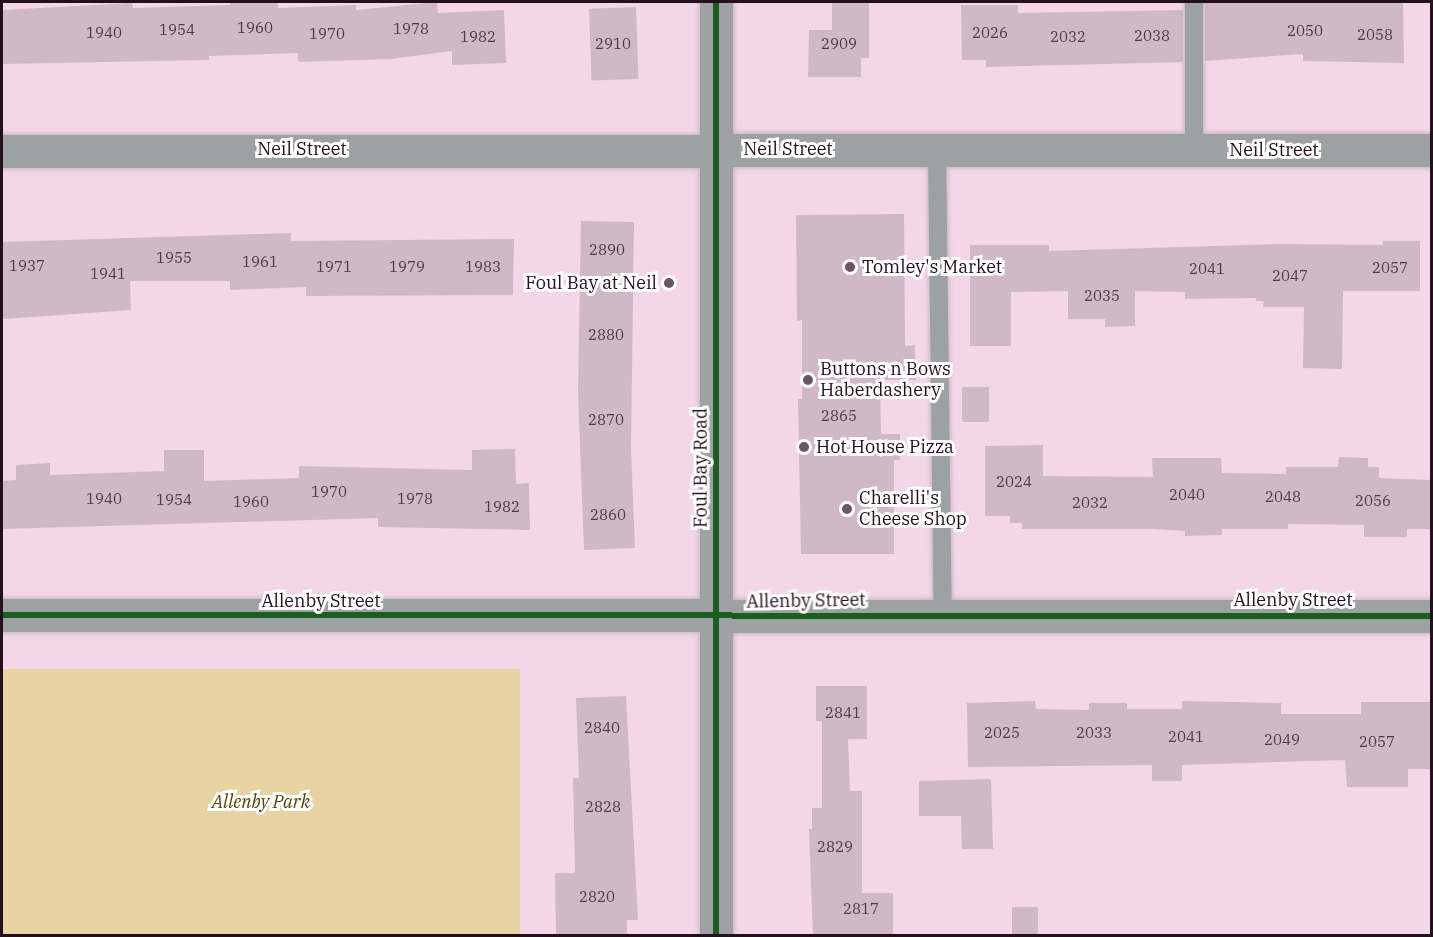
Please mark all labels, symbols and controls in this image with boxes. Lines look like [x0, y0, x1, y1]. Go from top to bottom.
house number: 1960 [237, 19, 273, 37]
house number: 1978 [393, 20, 429, 38]
house number: 1954 [159, 21, 195, 39]
house number: 2050 [1287, 22, 1323, 40]
house number: 1940 [86, 24, 122, 42]
house number: 2026 [972, 24, 1008, 42]
house number: 1970 [309, 25, 345, 43]
house number: 2058 [1357, 26, 1393, 44]
house number: 2038 [1134, 27, 1170, 45]
house number: 1982 [460, 28, 496, 46]
house number: 2032 [1050, 28, 1086, 46]
house number: 2910 [595, 35, 631, 53]
house number: 2909 [821, 35, 857, 53]
street label: Neil Street [257, 138, 347, 160]
street label: Neil Street [743, 138, 833, 160]
street label: Neil Street [1229, 139, 1319, 161]
house number: 2890 [589, 241, 625, 259]
house number: 1955 [156, 249, 192, 267]
house number: 1961 [242, 253, 278, 271]
place label: Tomley's Market [862, 256, 1002, 278]
house number: 1937 [9, 257, 45, 275]
house number: 1971 [316, 258, 352, 276]
house number: 1979 [389, 258, 425, 276]
house number: 1983 [465, 258, 501, 276]
house number: 2057 [1372, 259, 1408, 277]
marker: Tomley's Market [843, 260, 857, 274]
house number: 2041 [1189, 260, 1225, 278]
house number: 1941 [90, 265, 126, 283]
house number: 2047 [1272, 267, 1308, 285]
place label: Foul Bay at Neil [525, 272, 657, 294]
marker: Foul Bay at Neil [662, 276, 676, 290]
house number: 2035 [1084, 287, 1120, 305]
house number: 2880 [588, 326, 624, 344]
place label: Buttons n Bows Haberdashery [820, 359, 951, 401]
marker: Buttons n Bows Haberdashery [801, 373, 815, 387]
house number: 2865 [821, 407, 857, 425]
street label: Foul Bay Road [690, 408, 712, 528]
house number: 2870 [588, 411, 624, 429]
place label: Hot House Pizza [816, 436, 954, 458]
marker: Hot House Pizza [797, 440, 811, 454]
house number: 2024 [996, 473, 1032, 491]
house number: 1970 [311, 483, 347, 501]
house number: 2040 [1169, 486, 1205, 504]
place label: Charelli's Cheese Shop [859, 488, 967, 530]
house number: 2048 [1265, 488, 1301, 506]
house number: 1940 [86, 490, 122, 508]
house number: 1978 [397, 490, 433, 508]
house number: 1954 [156, 491, 192, 509]
house number: 2056 [1355, 492, 1391, 510]
house number: 1960 [233, 493, 269, 511]
house number: 2032 [1072, 494, 1108, 512]
house number: 1982 [484, 498, 520, 516]
marker: Charelli's Cheese Shop [840, 502, 854, 516]
house number: 2860 [590, 506, 626, 524]
street label: Allenby Street [746, 589, 866, 613]
street label: Allenby Street [1233, 589, 1353, 611]
street label: Allenby Street [261, 590, 381, 612]
house number: 2841 [825, 704, 861, 722]
house number: 2840 [584, 719, 620, 737]
house number: 2025 [984, 724, 1020, 742]
house number: 2033 [1076, 724, 1112, 742]
house number: 2041 [1168, 728, 1204, 746]
house number: 2049 [1264, 731, 1300, 749]
house number: 2057 [1359, 733, 1395, 751]
park label: Allenby Park [212, 791, 310, 813]
house number: 2828 [585, 798, 621, 816]
house number: 2829 [817, 838, 853, 856]
house number: 2820 [579, 888, 615, 906]
house number: 2817 [843, 900, 879, 918]

